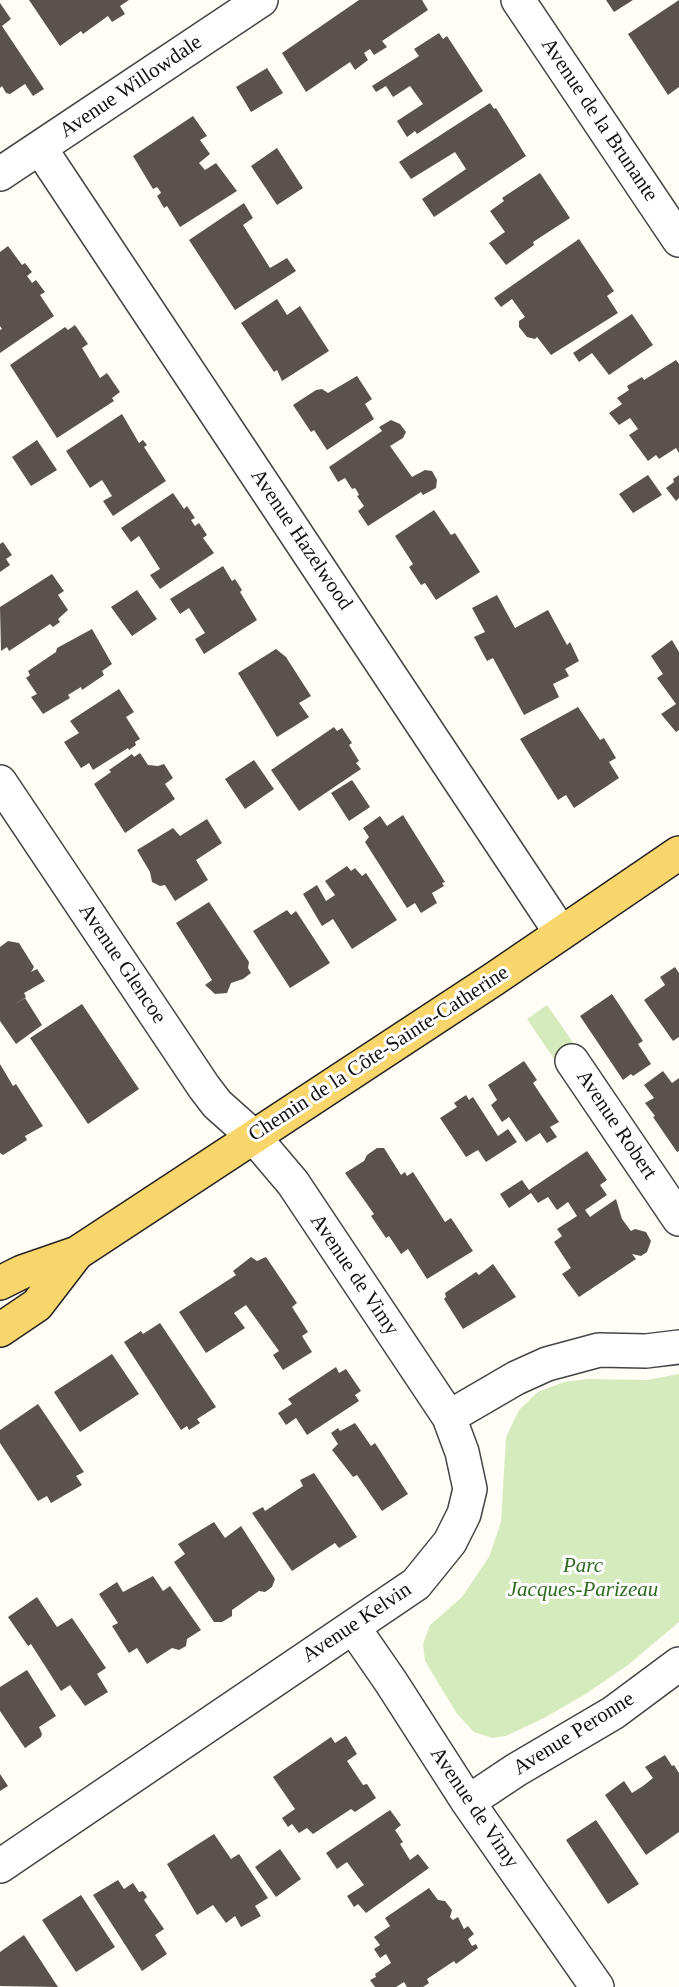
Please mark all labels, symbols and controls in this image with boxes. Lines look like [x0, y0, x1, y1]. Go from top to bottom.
street label: Avenue Willowdale [55, 30, 207, 144]
street label: Avenue de la Brunante [535, 34, 663, 206]
street label: Avenue Hazelwood [245, 465, 357, 615]
street label: Avenue Glencoe [73, 899, 171, 1029]
street label: Chemin de la Côte-Sainte-Catherine [244, 960, 514, 1148]
street label: Avenue Robert [570, 1066, 662, 1184]
street label: Avenue de Vimy [304, 1210, 404, 1340]
park label: Parc Jacques-Parizeau [508, 1553, 658, 1603]
street label: Avenue Kelvin [298, 1577, 416, 1669]
street label: Avenue Peronne [509, 1687, 639, 1781]
street label: Avenue de Vimy [424, 1743, 524, 1873]

